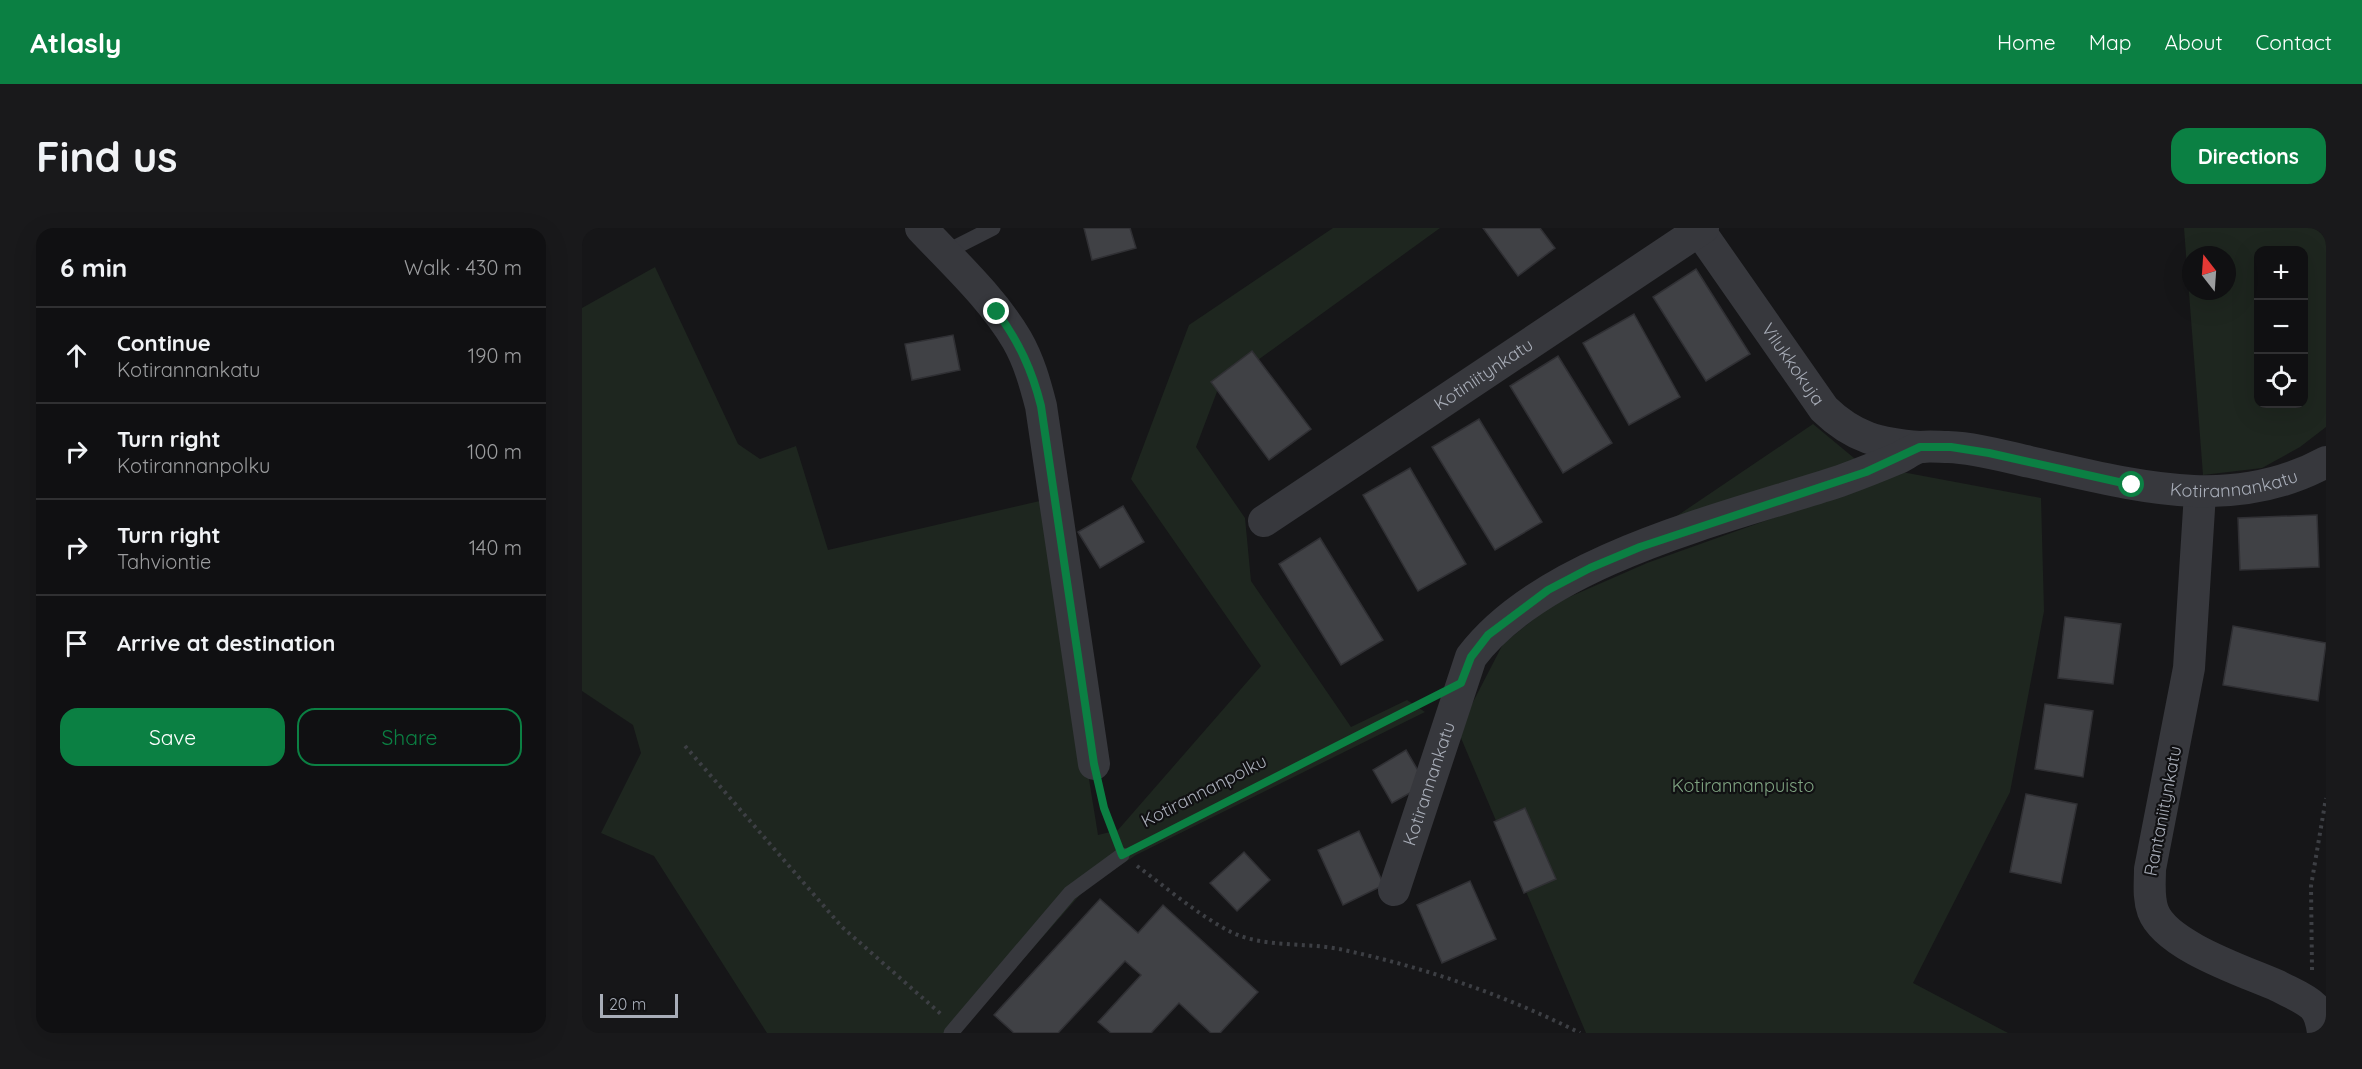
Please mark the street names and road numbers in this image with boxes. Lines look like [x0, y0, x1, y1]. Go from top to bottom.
street label: Vilukkokuja [1757, 318, 1830, 410]
street label: Kotiniitynkatu [1429, 333, 1537, 415]
street label: Kotirannankatu [2169, 464, 2301, 502]
street label: Kotirannankatu [1397, 719, 1460, 848]
street label: Rantaniitynkatu [2139, 744, 2186, 878]
street label: Kotirannanpolku [1137, 749, 1270, 832]

